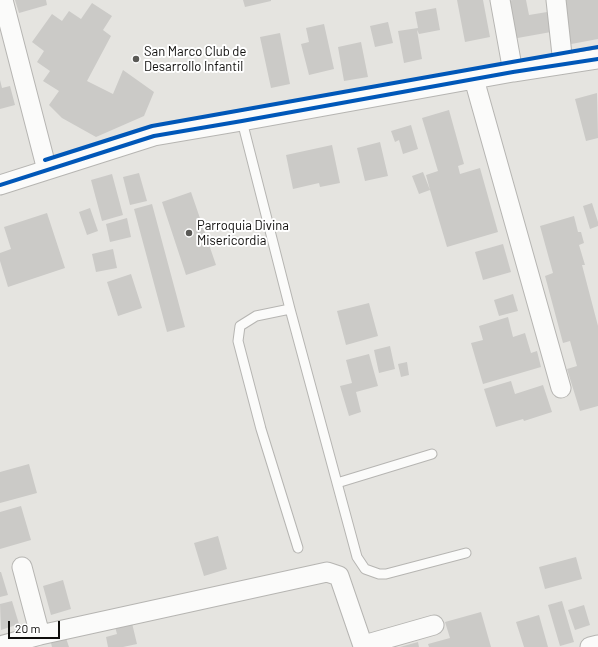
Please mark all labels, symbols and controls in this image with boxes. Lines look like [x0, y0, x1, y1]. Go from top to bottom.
place label: San Marco Club de Desarrollo Infantil [144, 44, 246, 75]
marker: San Marco Club de Desarrollo Infantil [131, 54, 141, 64]
place label: Parroquia Divina Misericordia [197, 218, 289, 249]
marker: Parroquia Divina Misericordia [184, 228, 194, 238]
scale bar [10, 613, 62, 639]
text: 20 m [15, 621, 41, 635]

